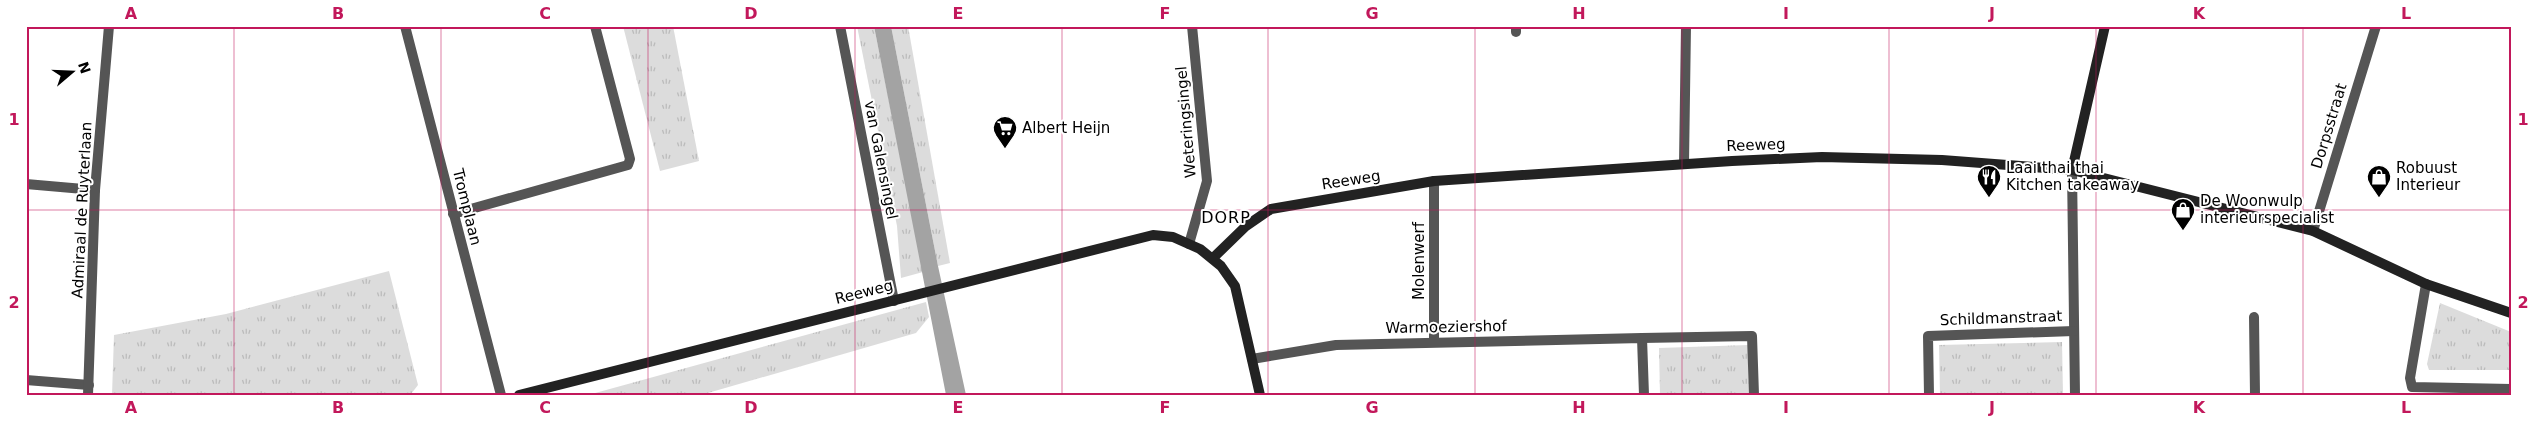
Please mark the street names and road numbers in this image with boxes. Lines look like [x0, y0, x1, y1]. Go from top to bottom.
street label: Weteringsingel [1172, 65, 1200, 179]
street label: Dorpsstraat [2307, 81, 2351, 171]
street label: van Galensingel [861, 99, 901, 221]
street label: Admiraal de Ruyterlaan [68, 121, 96, 299]
street label: Reeweg [1726, 135, 1786, 155]
street label: Tromplaan [449, 166, 485, 247]
street label: Reeweg [1320, 166, 1382, 194]
street label: Molenwerf [1410, 221, 1428, 300]
street label: Reeweg [833, 276, 895, 308]
street label: Schildmanstraat [1939, 307, 2063, 329]
street label: Warmoeziershof [1385, 317, 1507, 337]

